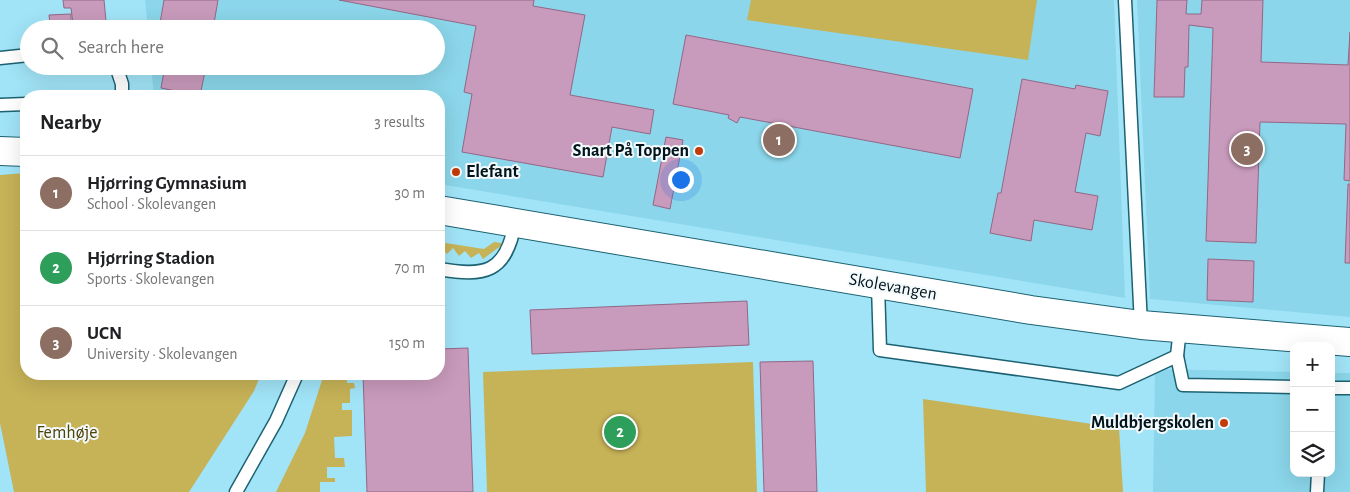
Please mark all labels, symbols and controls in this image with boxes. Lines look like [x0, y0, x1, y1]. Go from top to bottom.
search box [20, 20, 445, 75]
icon: search [38, 34, 66, 62]
text: Search here [78, 38, 164, 57]
text: Nearby [40, 112, 101, 133]
text: 3 results [374, 114, 425, 130]
pin: 1 [763, 121, 795, 159]
pin: 3 [1231, 130, 1263, 168]
place label: Snart På Toppen [573, 142, 689, 160]
marker: Snart På Toppen [693, 145, 705, 157]
place label: Elefant [466, 163, 519, 181]
marker: Elefant [450, 166, 462, 178]
your location [668, 167, 694, 193]
text: Hjørring Gymnasium [87, 174, 247, 193]
text: 1 [53, 185, 59, 201]
text: 30 m [395, 185, 425, 201]
text: School · Skolevangen [87, 196, 216, 212]
text: Hjørring Stadion [87, 249, 215, 268]
text: 2 [52, 260, 60, 276]
text: 70 m [394, 260, 425, 276]
street label: Skolevangen [848, 270, 938, 304]
text: Sports · Skolevangen [87, 271, 215, 287]
text: UCN [87, 324, 122, 343]
text: 3 [53, 335, 59, 351]
text: 150 m [389, 335, 425, 351]
map controls [1290, 342, 1335, 477]
button: + [1290, 342, 1335, 387]
text: University · Skolevangen [87, 346, 238, 362]
button: − [1290, 387, 1335, 432]
pin: 2 [604, 413, 636, 451]
place label: Muldbjergskolen [1091, 414, 1214, 432]
marker: Muldbjergskolen [1218, 417, 1230, 429]
park label: Femhøje [36, 424, 98, 442]
button: layers [1290, 432, 1335, 477]

